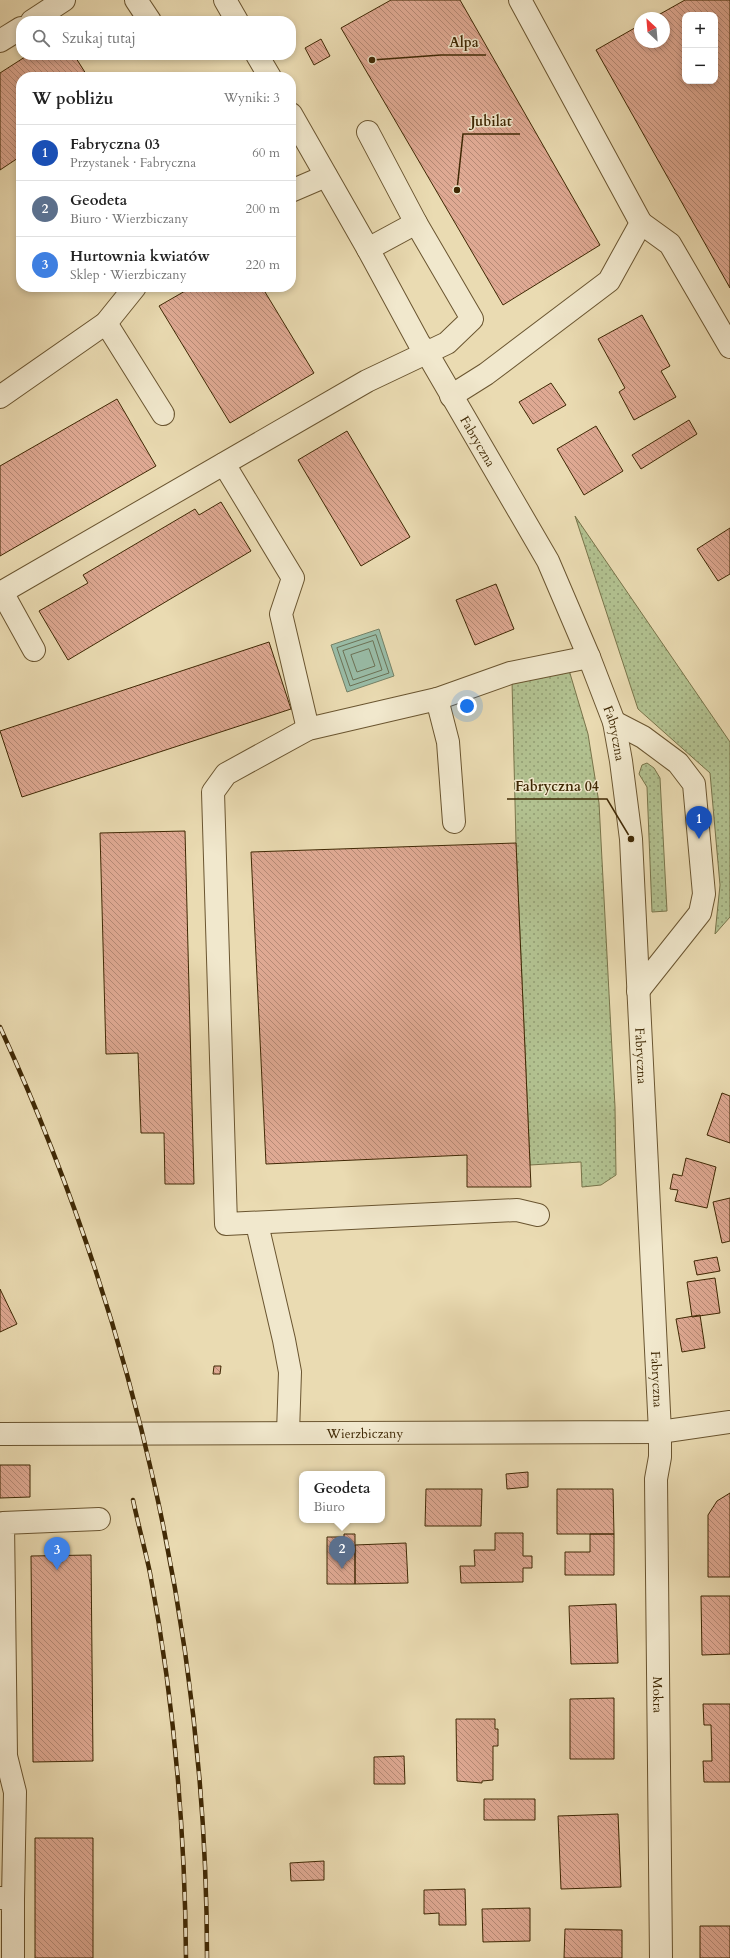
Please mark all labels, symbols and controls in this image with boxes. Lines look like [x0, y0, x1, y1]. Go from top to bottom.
north arrow [634, 12, 670, 48]
map controls [682, 12, 718, 84]
button: + [682, 12, 718, 48]
search box [16, 16, 296, 60]
icon: search [30, 27, 52, 49]
text: Szukaj tutaj [62, 28, 136, 48]
callout: Alpa [441, 29, 486, 55]
text: Alpa [449, 33, 479, 52]
button: − [682, 48, 718, 84]
text: W pobliżu [32, 87, 113, 110]
text: Wyniki: 3 [224, 89, 280, 107]
callout: Jubilat [463, 108, 520, 134]
text: Jubilat [468, 112, 512, 131]
text: Fabryczna 03 [70, 134, 160, 154]
text: 1 [42, 144, 48, 162]
text: 60 m [252, 144, 280, 162]
text: Przystanek · Fabryczna [70, 154, 196, 172]
text: Geodeta [70, 190, 127, 210]
text: 2 [42, 200, 48, 218]
text: 200 m [246, 200, 280, 218]
text: Biuro · Wierzbiczany [70, 210, 188, 228]
text: Hurtownia kwiatów [70, 246, 210, 266]
text: 3 [42, 256, 48, 274]
text: 220 m [246, 256, 280, 274]
text: Sklep · Wierzbiczany [70, 266, 187, 284]
street label: Fabryczna [455, 413, 499, 471]
your location [457, 696, 477, 716]
street label: Fabryczna [599, 703, 629, 763]
callout: Fabryczna 04 [507, 773, 607, 799]
text: Fabryczna 04 [515, 777, 599, 796]
pin: 1 [686, 806, 712, 839]
street label: Fabryczna [630, 1027, 651, 1085]
street label: Fabryczna [646, 1351, 667, 1408]
street label: Wierzbiczany [326, 1425, 404, 1443]
popup [299, 1471, 385, 1523]
text: Geodeta [313, 1478, 371, 1498]
text: Biuro [313, 1498, 345, 1516]
pin: 2 [329, 1536, 355, 1569]
pin: 3 [44, 1537, 70, 1570]
street label: Mokra [648, 1676, 666, 1714]

